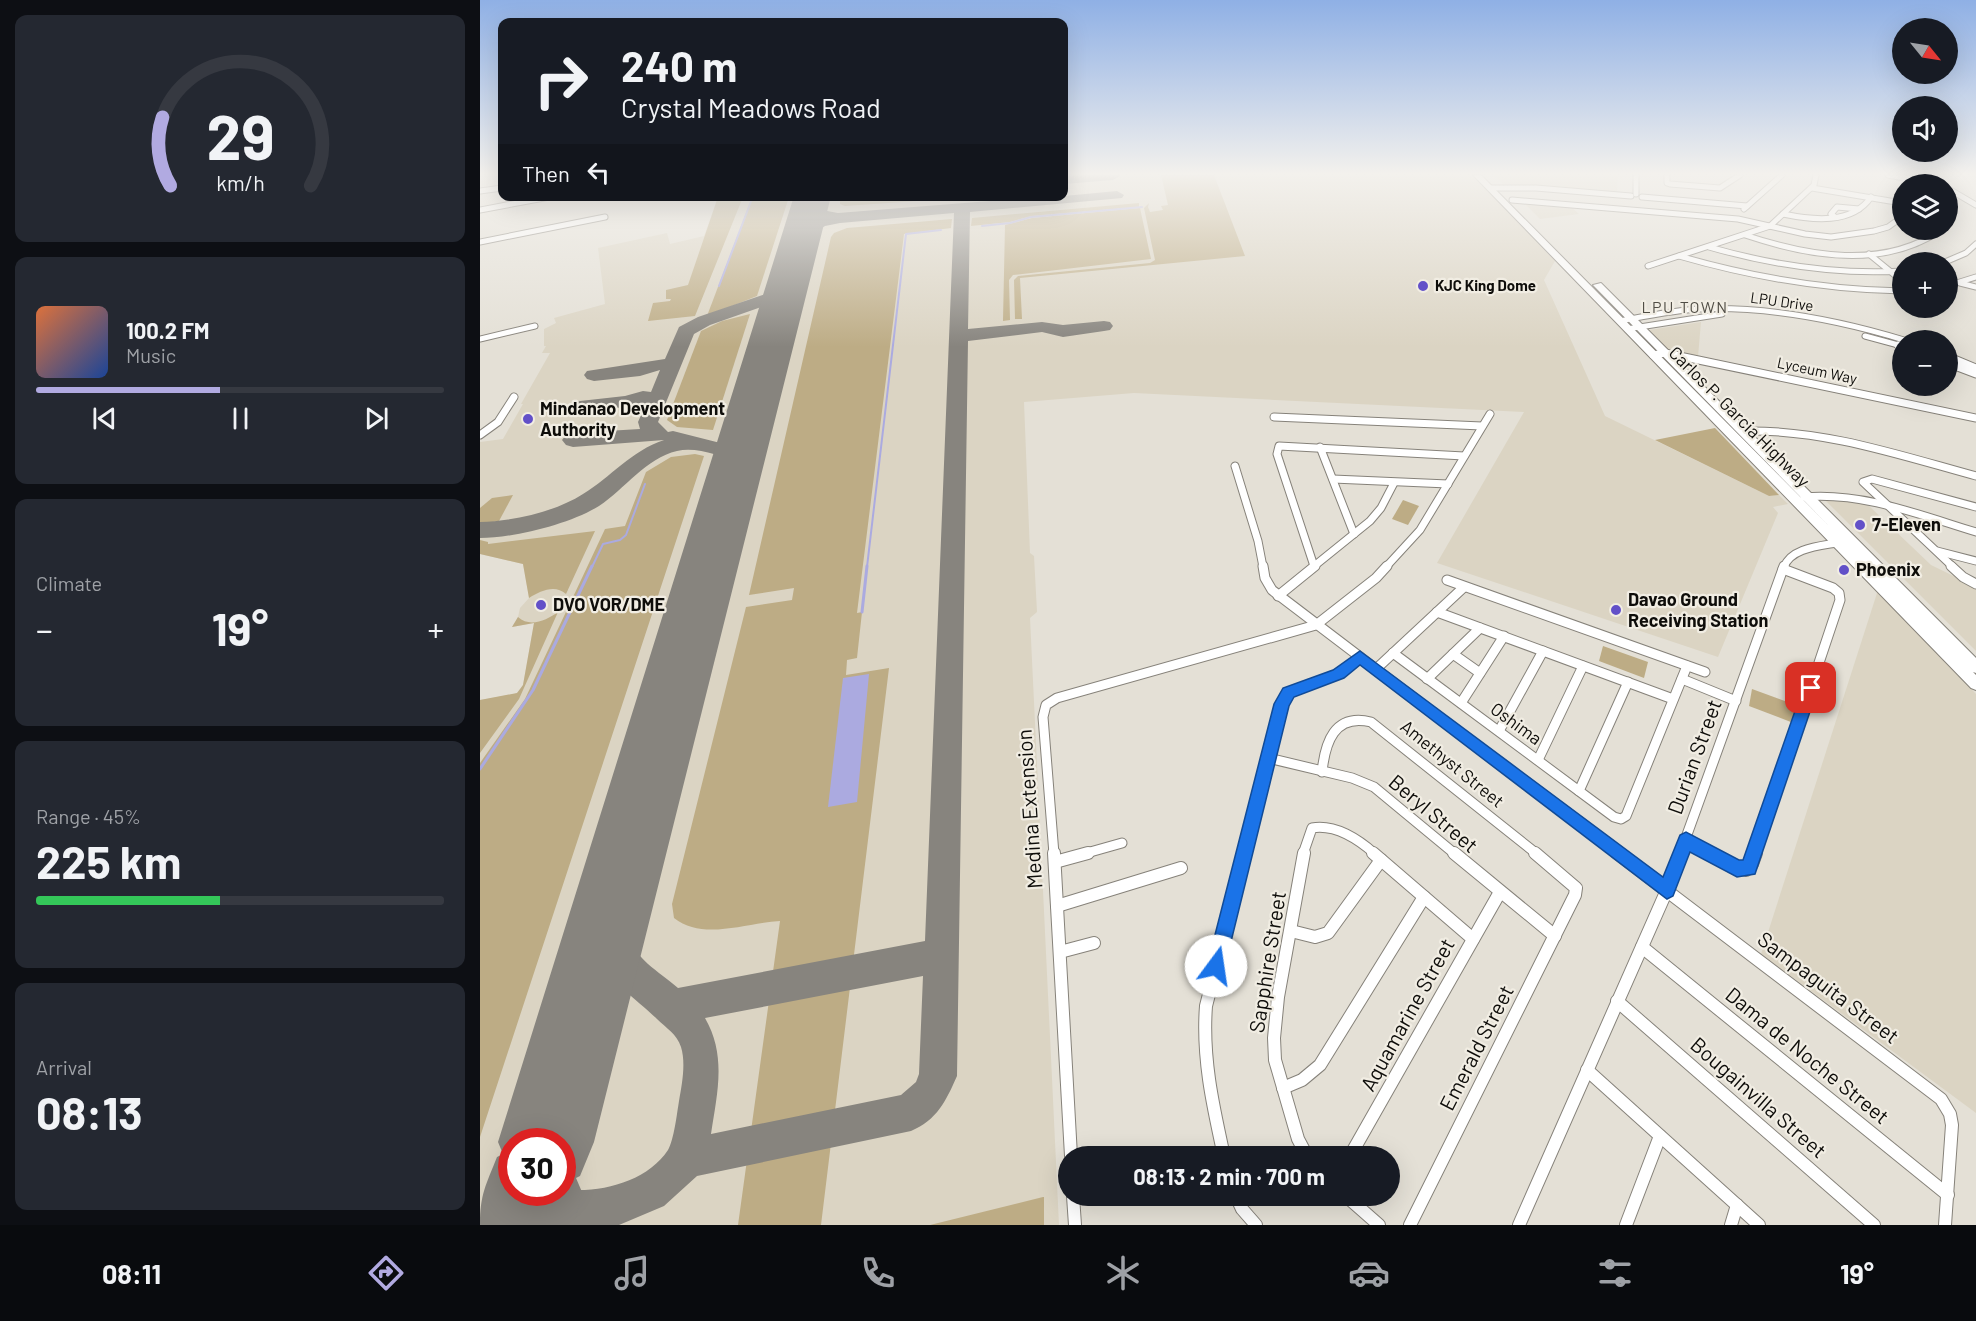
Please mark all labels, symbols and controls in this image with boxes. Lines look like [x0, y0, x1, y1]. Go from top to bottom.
north arrow [1892, 18, 1958, 84]
map controls [1892, 18, 1958, 396]
text: 240 m [621, 40, 737, 90]
icon: right [522, 42, 600, 120]
text: Crystal Meadows Road [621, 91, 881, 123]
button: sound [1892, 96, 1958, 162]
text: 29 [206, 98, 274, 172]
icon: left [582, 156, 615, 189]
text: Then [522, 160, 570, 186]
text: km/h [216, 170, 264, 195]
button: layers [1892, 174, 1958, 240]
button: + [1892, 252, 1958, 318]
place label: KJC King Dome [1435, 276, 1536, 294]
marker: KJC King Dome [1416, 279, 1430, 293]
street label: LPU Drive [1749, 288, 1815, 314]
district label: LPU TOWN [1642, 297, 1728, 316]
text: 100.2 FM [126, 317, 210, 343]
button: − [1892, 330, 1958, 396]
street label: Carlos P. Garcia Highway [1665, 341, 1815, 491]
text: Music [126, 343, 176, 367]
street label: Lyceum Way [1776, 353, 1859, 387]
place label: Mindanao Development Authority [540, 397, 725, 440]
icon: previous [88, 402, 121, 435]
icon: pause [224, 402, 257, 435]
icon: next [360, 402, 393, 435]
marker: Mindanao Development Authority [521, 412, 535, 426]
place label: 7-Eleven [1872, 513, 1941, 535]
marker: 7-Eleven [1853, 518, 1867, 532]
place label: Phoenix [1856, 558, 1921, 580]
marker: Phoenix [1837, 563, 1851, 577]
text: Climate [36, 571, 102, 595]
place label: Davao Ground Receiving Station [1628, 588, 1768, 631]
place label: DVO VOR/DME [553, 593, 665, 615]
marker: DVO VOR/DME [534, 598, 548, 612]
text: 19° [212, 601, 268, 655]
marker: Davao Ground Receiving Station [1609, 603, 1623, 617]
text: − [36, 609, 53, 649]
text: + [428, 609, 444, 649]
pin [1785, 662, 1836, 713]
icon: arrive [1794, 671, 1827, 704]
street label: Durian Street [1661, 696, 1726, 817]
street label: Oshima [1487, 697, 1547, 749]
street label: Amethyst Street [1396, 715, 1509, 812]
street label: Medina Extension [1010, 728, 1047, 890]
street label: Beryl Street [1384, 768, 1484, 857]
text: Range · 45% [36, 804, 141, 828]
text: 225 km [36, 834, 181, 888]
street label: Sapphire Street [1243, 889, 1290, 1034]
street label: Sampaguita Street [1753, 926, 1904, 1048]
street label: Aquamarine Street [1354, 933, 1459, 1095]
position arrow [1184, 934, 1248, 998]
street label: Emerald Street [1433, 980, 1518, 1114]
street label: Dama de Noche Street [1721, 981, 1895, 1128]
street label: Bougainvilla Street [1686, 1031, 1832, 1163]
text: Arrival [36, 1055, 92, 1079]
text: 08:13 [36, 1085, 143, 1139]
speed limit sign: 30 [498, 1128, 576, 1206]
text: 08:13 · 2 min · 700 m [1133, 1163, 1325, 1189]
icon: directions [365, 1252, 407, 1294]
icon: music [611, 1252, 653, 1294]
icon: phone [857, 1252, 899, 1294]
icon: climate [1102, 1252, 1144, 1294]
icon: car [1348, 1252, 1390, 1294]
icon: filters [1594, 1252, 1636, 1294]
text: 08:11 [102, 1257, 161, 1289]
text: 19° [1840, 1257, 1874, 1289]

